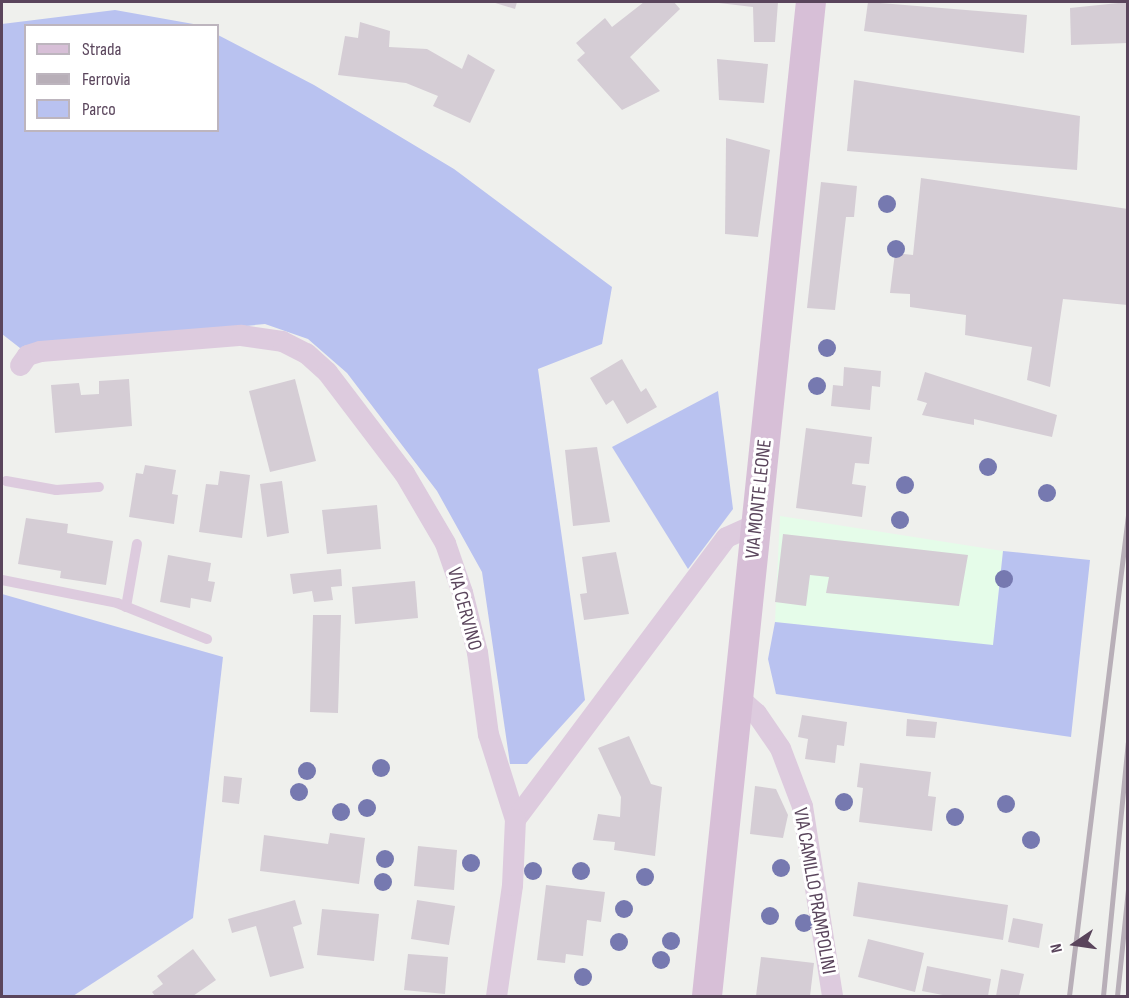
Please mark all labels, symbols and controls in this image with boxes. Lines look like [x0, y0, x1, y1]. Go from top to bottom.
legend [24, 24, 219, 132]
text: Strada [82, 39, 121, 60]
text: Ferrovia [82, 69, 130, 90]
text: Parco [82, 99, 116, 120]
street label: VIA MONTE LEONE [741, 438, 777, 560]
street label: VIA CERVINO [441, 565, 487, 653]
street label: VIA CAMILLO PRAMPOLINI [788, 806, 840, 976]
north arrow [1045, 914, 1105, 974]
text: N [1047, 942, 1067, 954]

